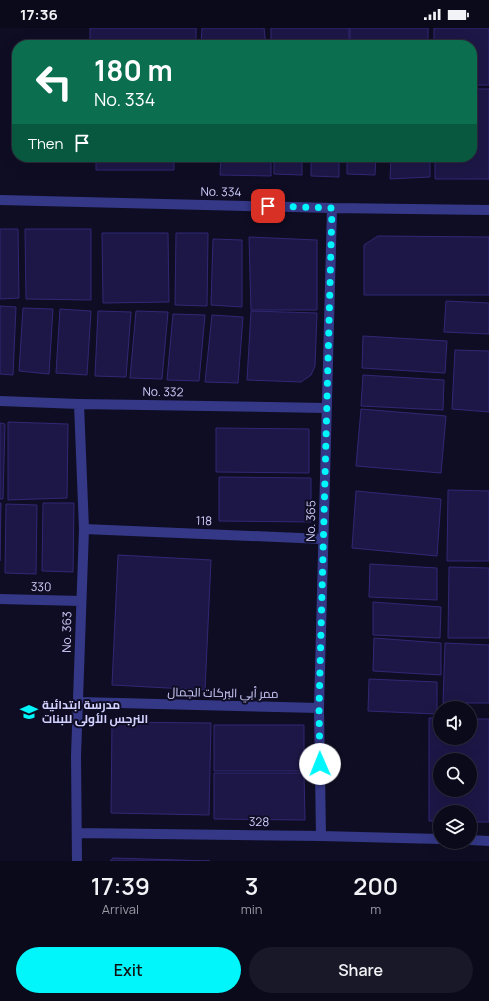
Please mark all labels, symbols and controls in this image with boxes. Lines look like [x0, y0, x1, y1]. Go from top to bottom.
text: 17:36 [20, 4, 58, 25]
text: 180 m [94, 51, 173, 89]
icon: left [28, 56, 80, 108]
text: No. 334 [94, 87, 155, 111]
icon: arrive [71, 132, 93, 154]
text: Then [28, 133, 63, 154]
street label: No. 334 [200, 183, 242, 200]
pin [251, 189, 285, 223]
icon: arrive [257, 195, 279, 217]
street label: No. 332 [143, 383, 184, 400]
street label: No. 365 [302, 500, 319, 542]
street label: 118 [196, 512, 213, 529]
street label: 330 [31, 578, 51, 595]
street label: No. 363 [58, 611, 75, 653]
street label: ممر أبي البركات الجمال [167, 683, 279, 704]
place label: مدرسة ابتدائية النرجس الأولى للبنات [42, 696, 148, 727]
map controls [433, 701, 477, 849]
button: sound [433, 701, 477, 745]
school or university icon: مدرسة ابتدائية النرجس الأولى للبنات [19, 702, 39, 722]
position arrow [299, 743, 341, 785]
button: search [433, 753, 477, 797]
button: layers [433, 805, 477, 849]
street label: 328 [249, 813, 269, 830]
text: 17:39 [91, 869, 150, 902]
text: 3 [245, 869, 259, 902]
text: 200 [353, 869, 398, 902]
text: Arrival [102, 900, 139, 918]
text: min [241, 900, 263, 918]
text: m [370, 900, 381, 918]
button: Exit [16, 947, 241, 993]
button: Share [249, 947, 473, 993]

